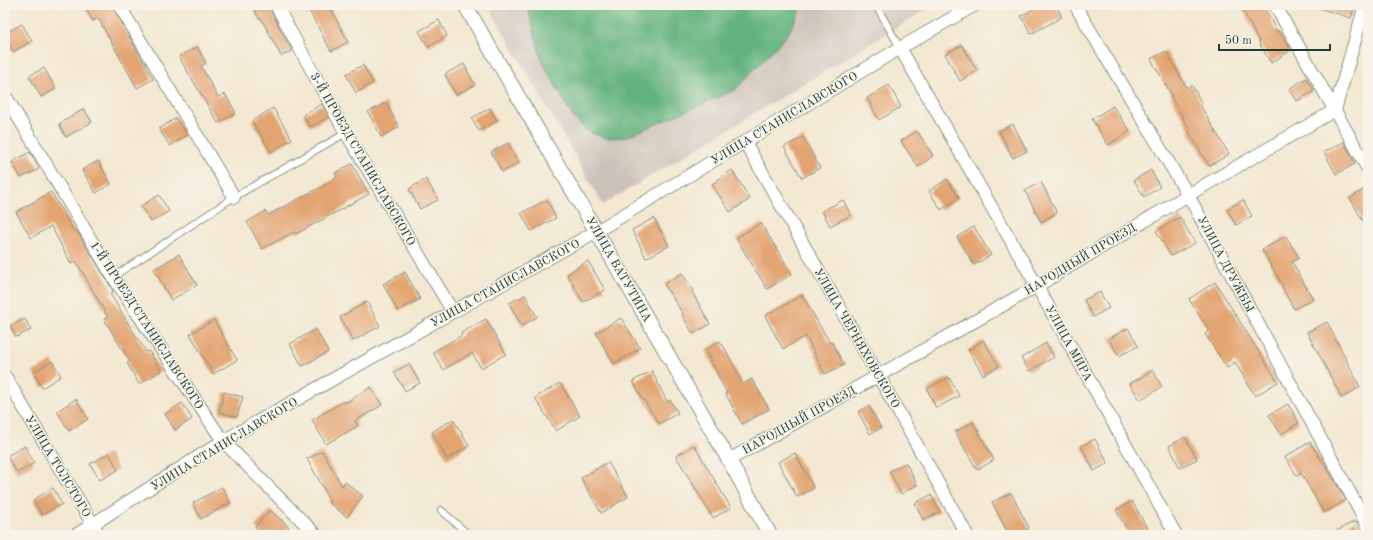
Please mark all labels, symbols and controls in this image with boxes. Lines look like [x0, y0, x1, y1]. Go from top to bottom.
scale bar [1219, 26, 1330, 52]
text: 50 m [1225, 34, 1252, 47]
street label: 3-Й ПРОЕЗД СТАНИСЛАВСКОГО [308, 70, 419, 248]
street label: УЛИЦА СТАНИСЛАВСКОГО [709, 70, 860, 167]
street label: УЛИЦА ДРУЖБЫ [1195, 214, 1256, 315]
street label: УЛИЦА ВАТУТИНА [583, 215, 653, 324]
street label: НАРОДНЫЙ ПРОЕЗД [1021, 219, 1138, 298]
street label: 1-Й ПРОЕЗД СТАНИСЛАВСКОГО [87, 238, 207, 412]
street label: УЛИЦА СТАНИСЛАВСКОГО [429, 238, 582, 330]
street label: УЛИЦА ЧЕРНЯХОВСКОГО [811, 266, 901, 411]
street label: УЛИЦА МИРА [1042, 304, 1094, 383]
street label: НАРОДНЫЙ ПРОЕЗД [739, 382, 858, 457]
street label: УЛИЦА СТАНИСЛАВСКОГО [149, 396, 300, 493]
street label: УЛИЦА ТОЛСТОГО [22, 414, 92, 519]

